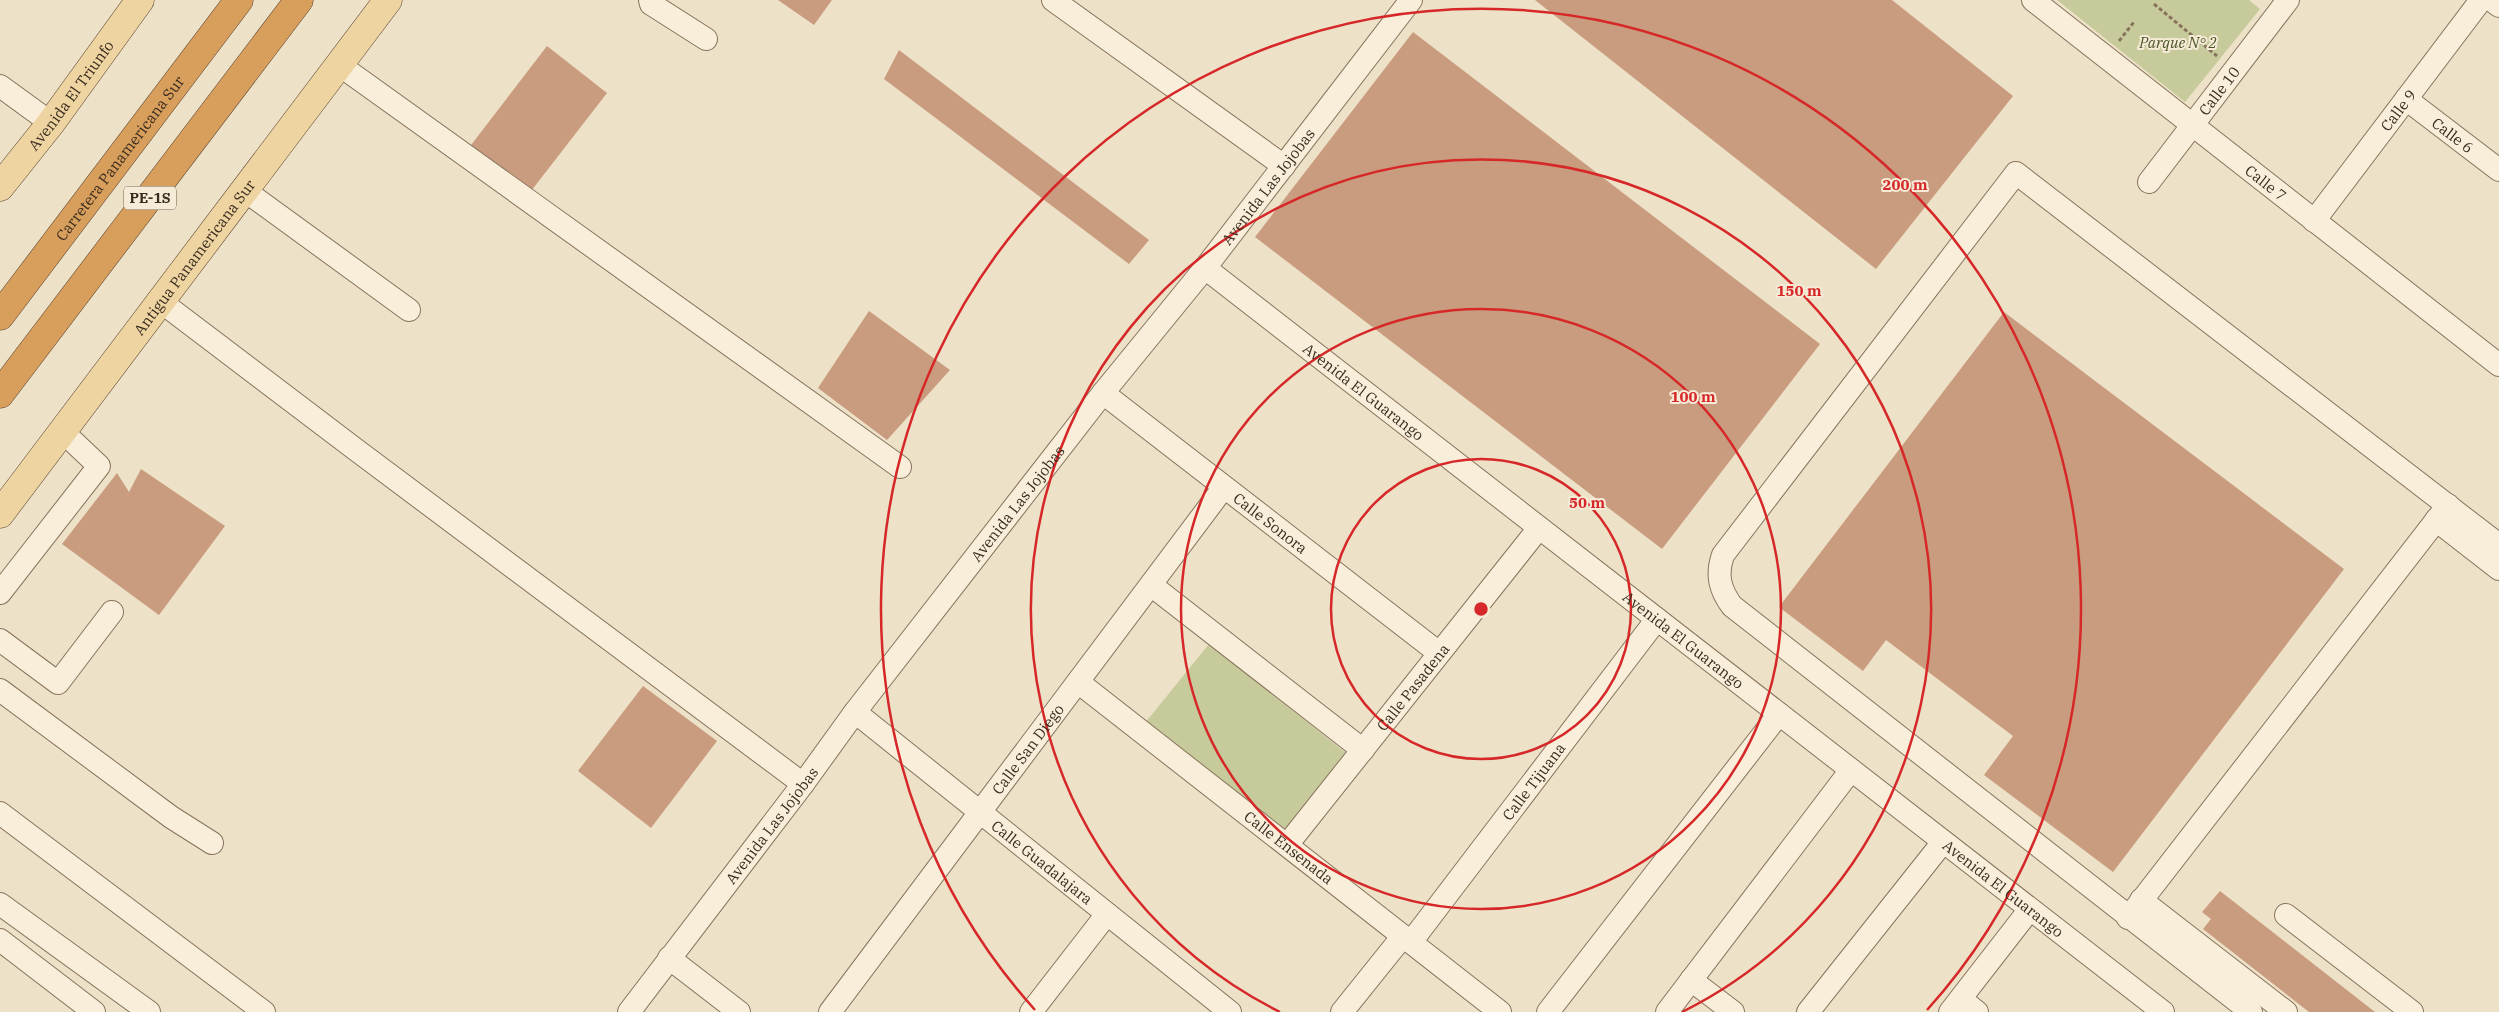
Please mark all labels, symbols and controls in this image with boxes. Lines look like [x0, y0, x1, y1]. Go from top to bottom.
park label: Parque N° 2 [2138, 33, 2217, 52]
street label: Avenida El Triunfo [24, 36, 117, 154]
street label: Calle 10 [2194, 62, 2243, 119]
street label: Carretera Panamericana Sur [51, 72, 188, 244]
street label: Calle 9 [2376, 85, 2420, 135]
street label: Calle 6 [2428, 113, 2477, 157]
street label: Avenida Las Jojobas [1217, 124, 1318, 248]
street label: Calle 7 [2242, 160, 2291, 205]
street label: Antigua Panamericana Sur [129, 175, 259, 339]
text: 200 m [1882, 175, 1928, 194]
road number: PE-1S [124, 187, 176, 210]
text: 150 m [1776, 281, 1822, 300]
street label: Avenida El Guarango [1300, 338, 1428, 444]
text: 100 m [1670, 387, 1716, 406]
street label: Avenida Las Jojobas [966, 441, 1068, 565]
street label: Calle Sonora [1230, 488, 1312, 557]
text: 50 m [1569, 493, 1605, 512]
street label: Avenida El Guarango [1619, 587, 1748, 693]
centre of rings [1472, 600, 1490, 618]
street label: Calle Pasadena [1372, 639, 1453, 734]
street label: Calle San Diego [987, 700, 1068, 798]
street label: Calle Tijuana [1498, 739, 1569, 824]
street label: Avenida Las Jojobas [721, 763, 822, 887]
street label: Calle Ensenada [1241, 806, 1338, 888]
street label: Calle Guadalajara [988, 816, 1097, 908]
street label: Avenida El Guarango [1939, 835, 2068, 941]

